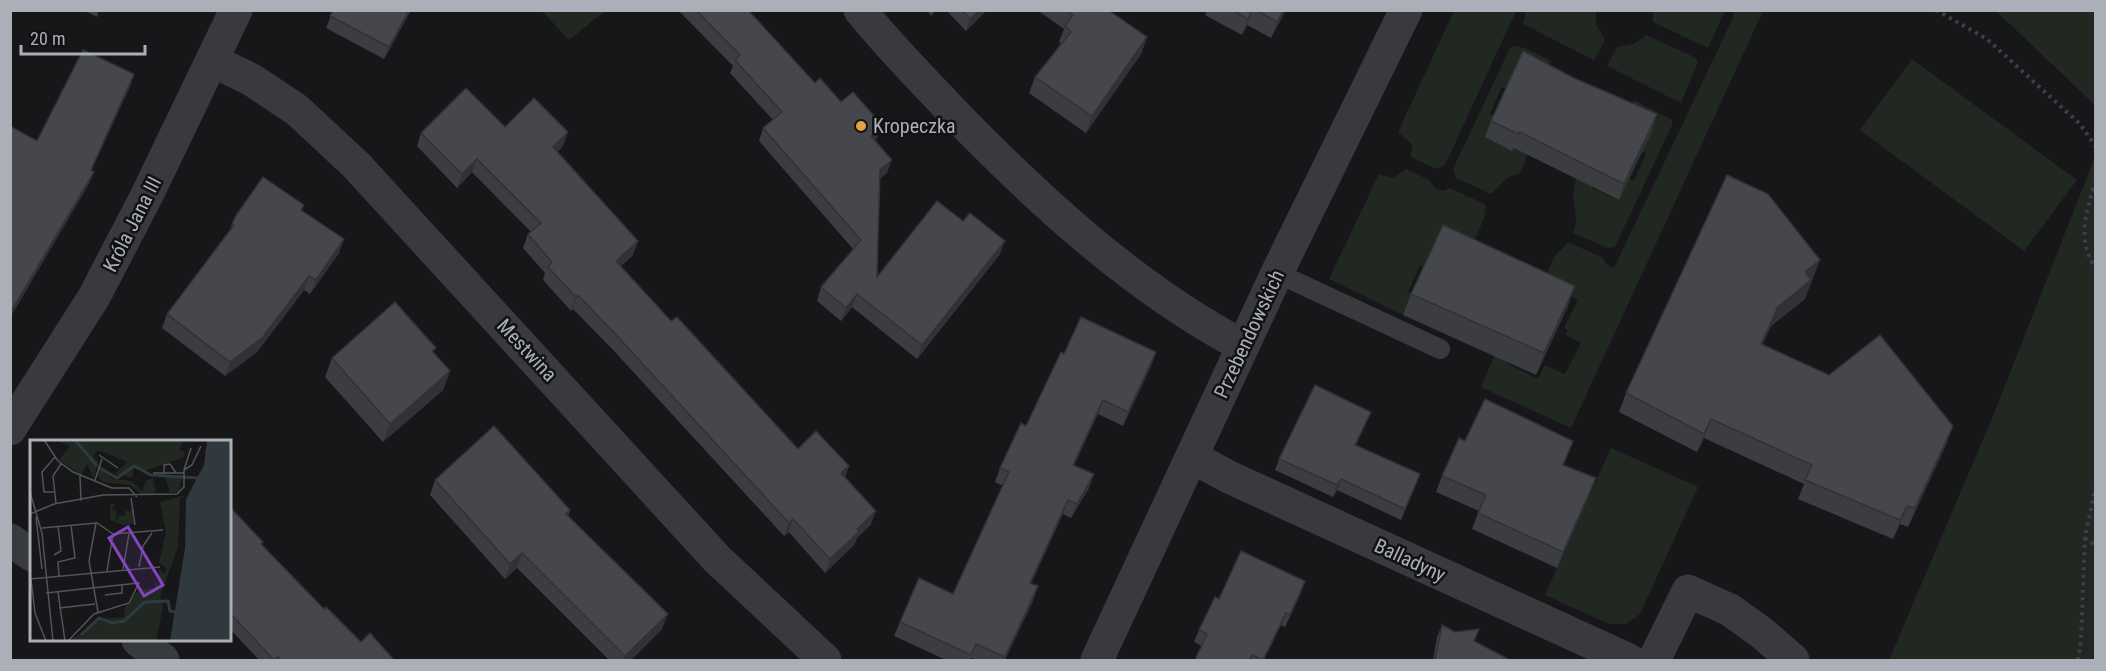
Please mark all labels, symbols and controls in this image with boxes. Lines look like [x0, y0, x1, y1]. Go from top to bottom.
scale bar [21, 18, 146, 56]
text: 20 m [30, 28, 65, 49]
place label: Kropeczka [873, 114, 956, 138]
marker: Kropeczka [854, 119, 868, 133]
street label: Króla Jana III [98, 172, 166, 276]
street label: Przebendowskich [1209, 266, 1289, 402]
street label: Mestwina [492, 314, 562, 386]
inset map [30, 440, 231, 641]
street label: Balladyny [1371, 533, 1449, 587]

